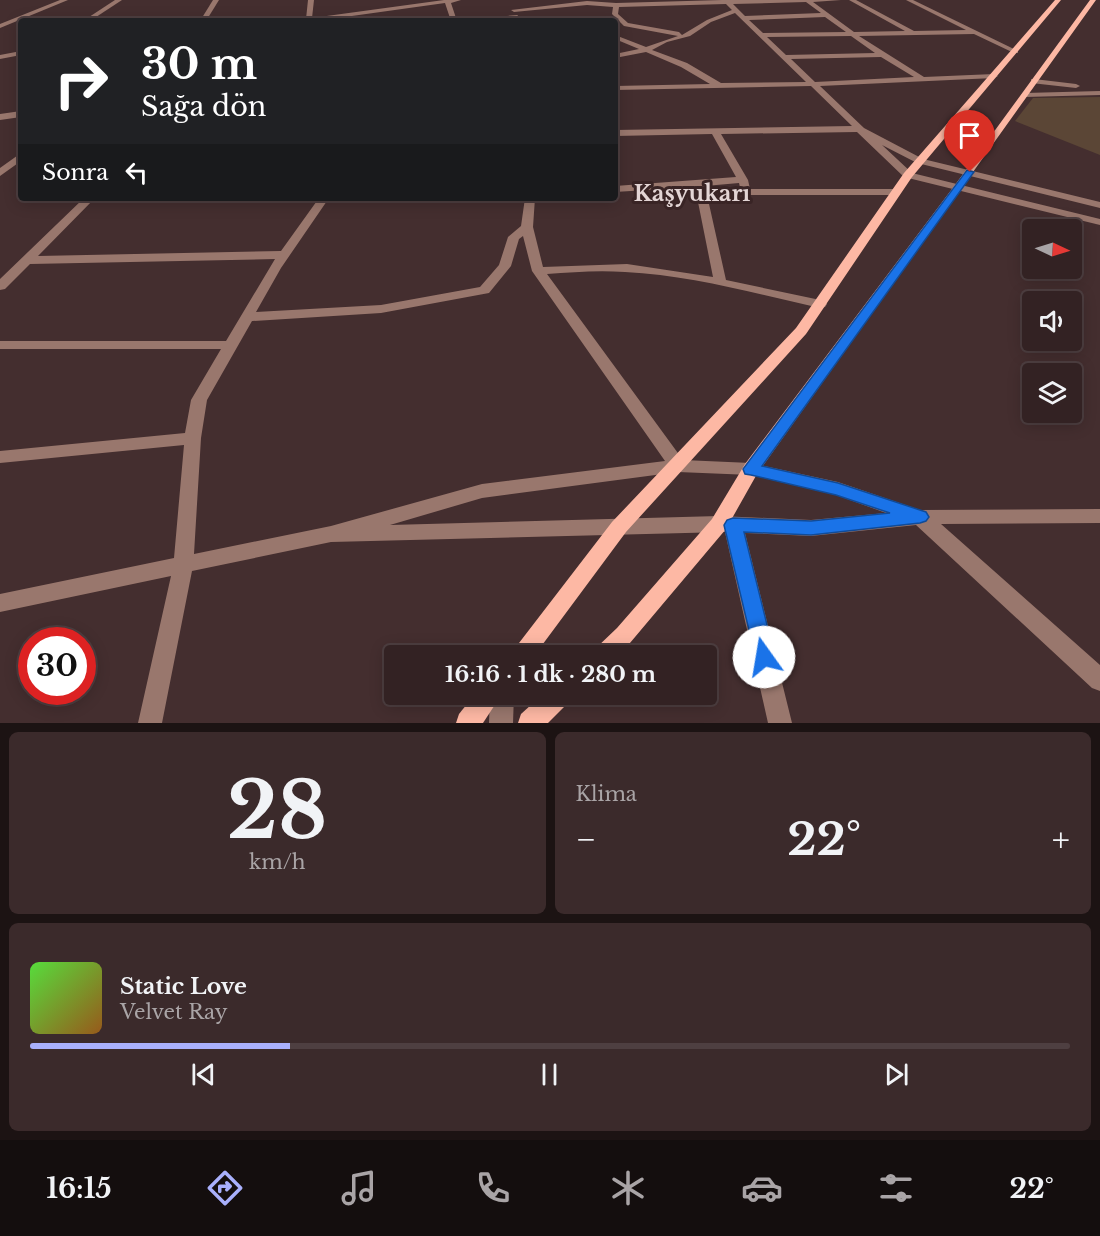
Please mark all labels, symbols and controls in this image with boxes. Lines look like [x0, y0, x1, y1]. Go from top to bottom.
text: 30 m [141, 38, 257, 90]
icon: right [42, 42, 120, 120]
text: Sağa dön [141, 90, 266, 123]
pin [944, 110, 995, 172]
icon: arrive [953, 119, 986, 152]
icon: left [120, 156, 153, 189]
text: Sonra [42, 159, 108, 186]
district label: Kaşyukarı [634, 180, 750, 207]
north arrow [1022, 219, 1082, 279]
map controls [1022, 219, 1082, 423]
button: sound [1022, 291, 1082, 351]
button: layers [1022, 363, 1082, 423]
position arrow [732, 625, 796, 689]
speed limit sign: 30 [18, 627, 96, 705]
text: 16:16 · 1 dk · 280 m [445, 661, 656, 688]
text: 28 [227, 762, 327, 859]
text: Klima [576, 782, 637, 806]
text: 22° [787, 811, 861, 867]
text: − [576, 819, 596, 860]
text: + [1052, 819, 1070, 860]
text: km/h [249, 850, 306, 874]
text: Static Love [120, 973, 247, 1000]
text: Velvet Ray [120, 1000, 228, 1024]
icon: previous [187, 1058, 220, 1091]
icon: pause [533, 1058, 566, 1091]
icon: next [880, 1058, 913, 1091]
icon: directions [204, 1167, 246, 1209]
icon: music [338, 1167, 380, 1209]
icon: phone [472, 1167, 514, 1209]
icon: climate [607, 1167, 649, 1209]
icon: car [741, 1167, 783, 1209]
icon: filters [875, 1167, 917, 1209]
text: 16:15 [46, 1172, 112, 1205]
text: 22° [1010, 1172, 1054, 1205]

